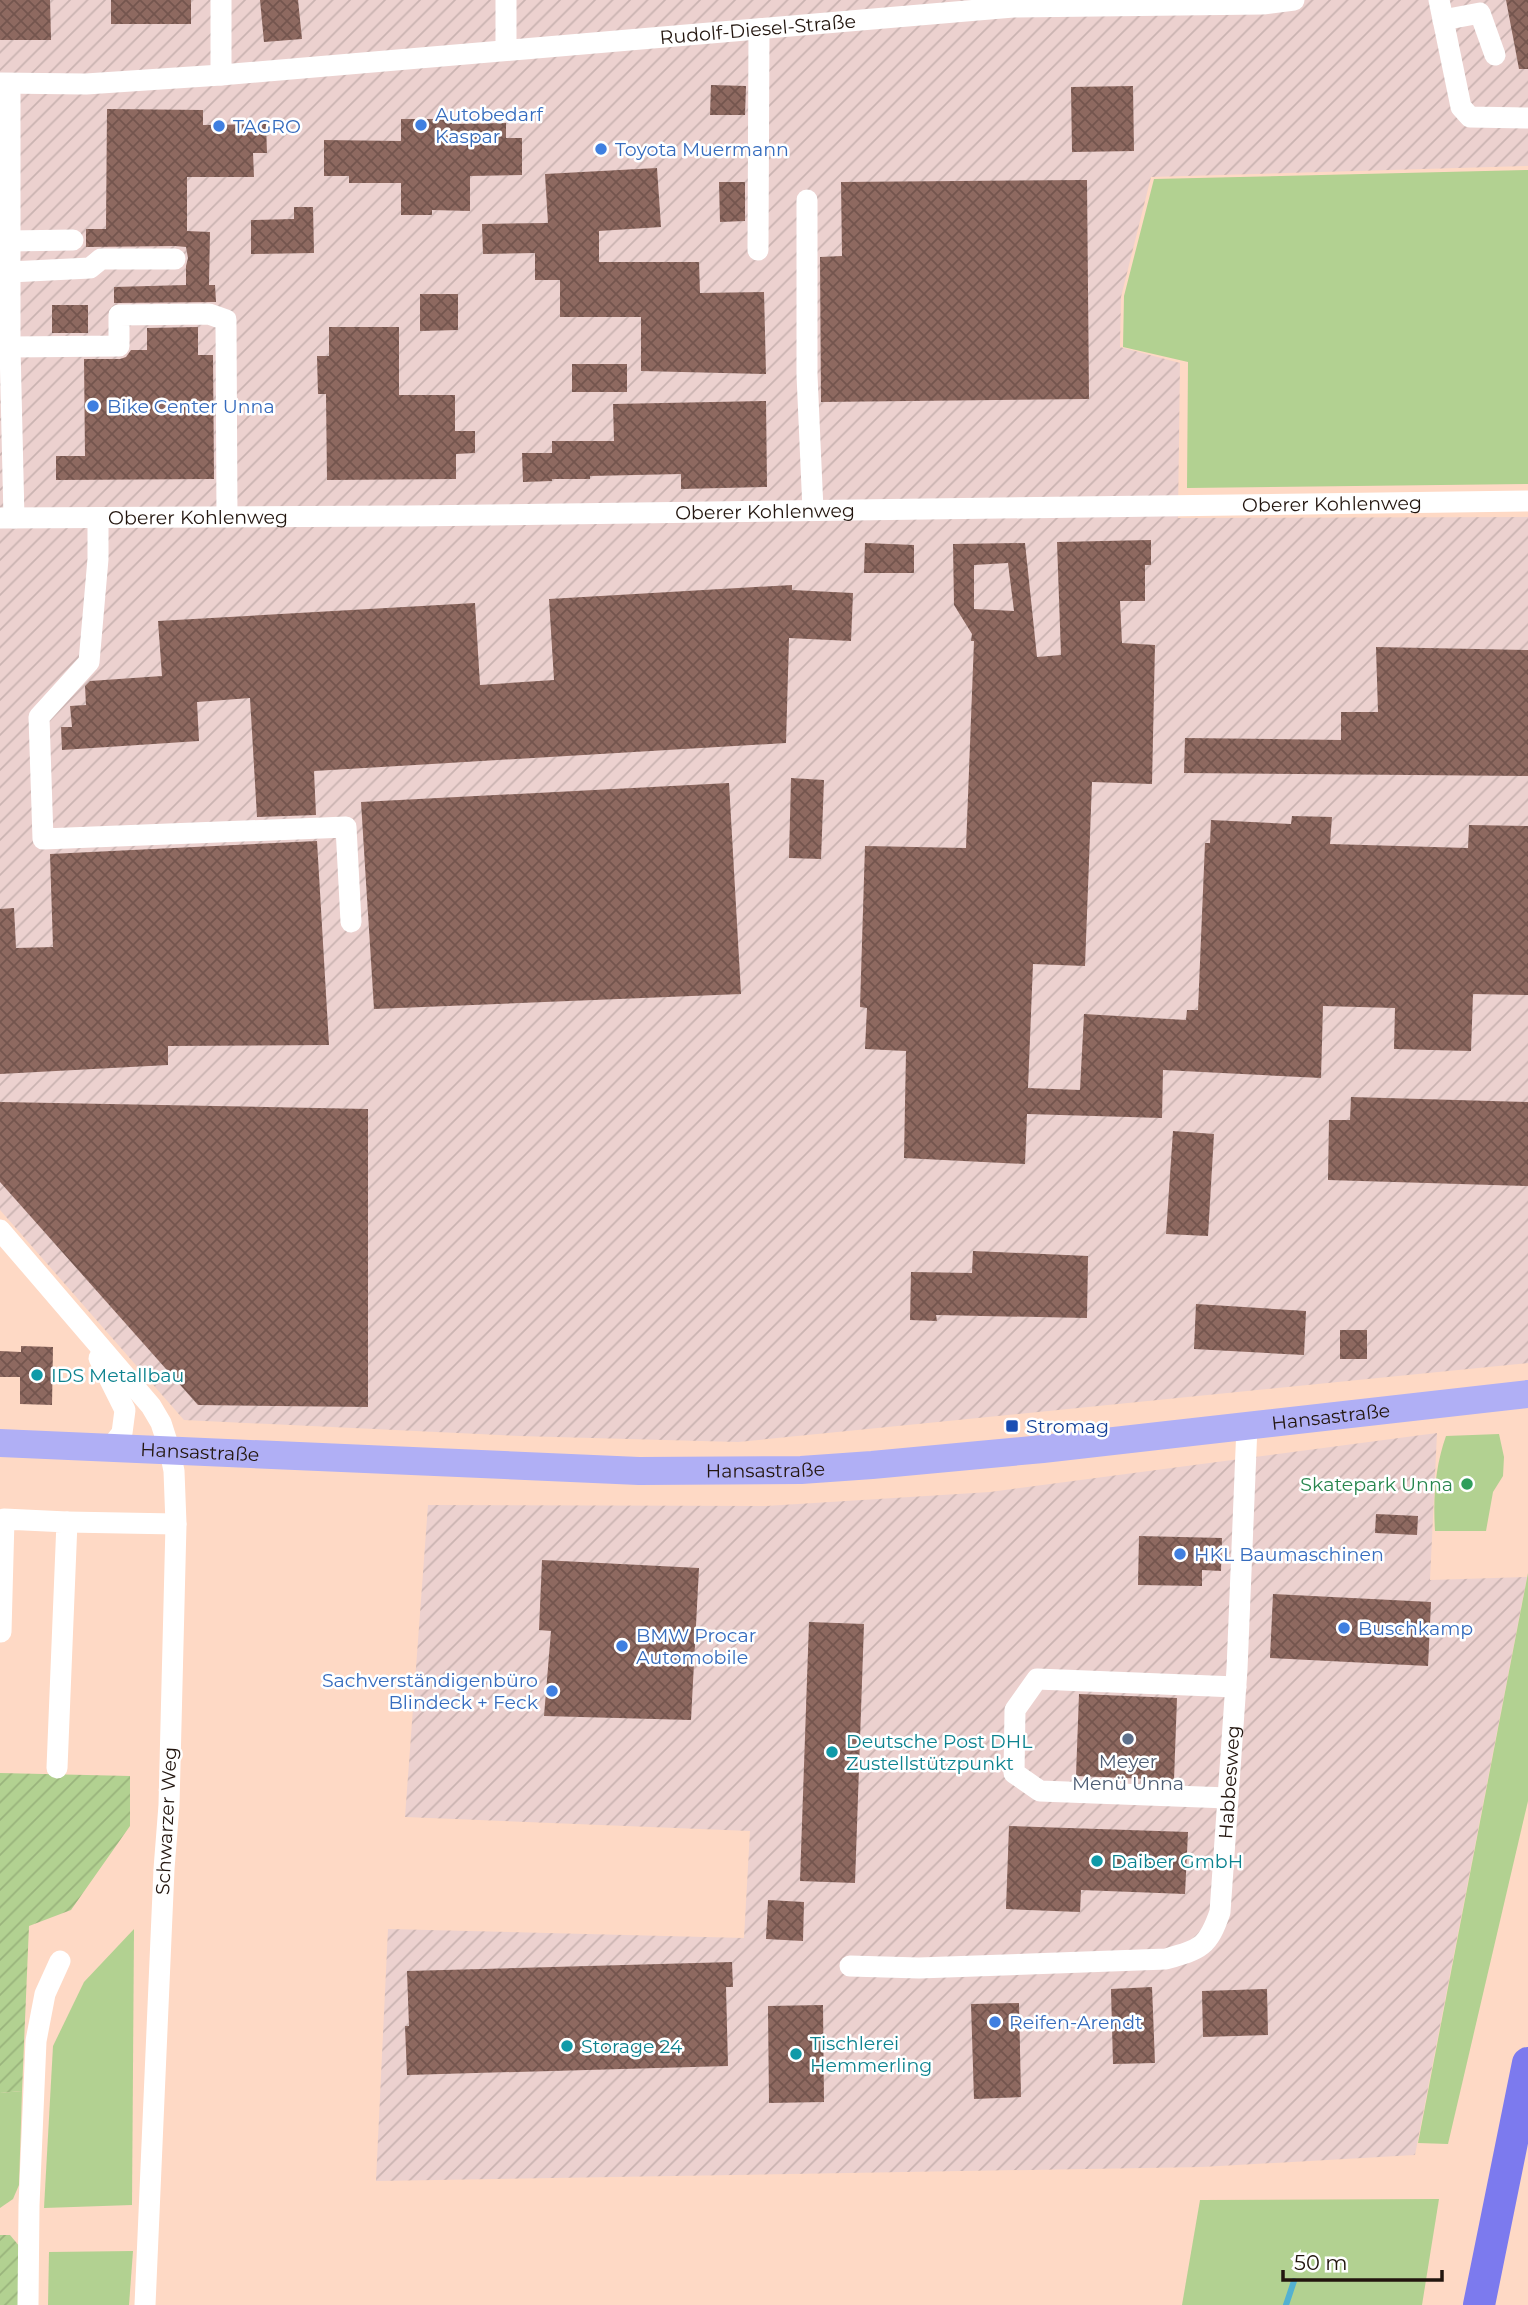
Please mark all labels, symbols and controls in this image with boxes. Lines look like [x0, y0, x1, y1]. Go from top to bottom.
street label: Rudolf-Diesel-Straße [659, 10, 857, 49]
place label: Autobedarf Kaspar [435, 103, 545, 148]
place label: TAGRO [233, 115, 301, 138]
marker: Autobedarf Kaspar [413, 117, 429, 133]
marker: TAGRO [211, 118, 227, 134]
place label: Toyota Muermann [615, 138, 789, 161]
marker: Toyota Muermann [593, 141, 609, 157]
place label: Bike Center Unna [107, 395, 275, 418]
marker: Bike Center Unna [85, 398, 101, 414]
street label: Oberer Kohlenweg [1242, 491, 1422, 517]
street label: Oberer Kohlenweg [675, 499, 855, 524]
street label: Oberer Kohlenweg [108, 506, 288, 529]
place label: IDS Metallbau [51, 1364, 184, 1387]
marker: IDS Metallbau [29, 1367, 45, 1383]
street label: Hansastraße [1270, 1399, 1391, 1435]
place label: Stromag [1026, 1415, 1109, 1438]
marker: Stromag [1004, 1418, 1020, 1434]
street label: Hansastraße [140, 1438, 260, 1466]
street label: Hansastraße [706, 1457, 826, 1483]
place label: Skatepark Unna [1300, 1473, 1453, 1496]
marker: Skatepark Unna [1459, 1476, 1475, 1492]
place label: HKL Baumaschinen [1194, 1543, 1384, 1566]
marker: HKL Baumaschinen [1172, 1546, 1188, 1562]
place label: Buschkamp [1358, 1617, 1473, 1640]
marker: Buschkamp [1336, 1620, 1352, 1636]
place label: BMW Procar Automobile [636, 1624, 756, 1669]
marker: BMW Procar Automobile [614, 1638, 630, 1654]
place label: Sachverständigenbüro Blindeck + Feck [322, 1669, 539, 1714]
marker: Sachverständigenbüro Blindeck + Feck [544, 1683, 560, 1699]
street label: Habbesweg [1214, 1725, 1245, 1840]
place label: Deutsche Post DHL Zustellstützpunkt [846, 1730, 1033, 1775]
marker: Meyer Menü Unna [1120, 1731, 1136, 1747]
marker: Deutsche Post DHL Zustellstützpunkt [824, 1744, 840, 1760]
street label: Schwarzer Weg [151, 1746, 182, 1896]
place label: Meyer Menü Unna [1072, 1750, 1184, 1795]
place label: Daiber GmbH [1111, 1850, 1243, 1873]
marker: Daiber GmbH [1089, 1853, 1105, 1869]
place label: Reifen-Arendt [1009, 2011, 1143, 2034]
marker: Reifen-Arendt [987, 2014, 1003, 2030]
place label: Tischlerei Hemmerling [810, 2032, 932, 2077]
place label: Storage 24 [581, 2035, 683, 2058]
marker: Storage 24 [559, 2038, 575, 2054]
marker: Tischlerei Hemmerling [788, 2046, 804, 2062]
scale bar [1283, 2238, 1442, 2282]
text: 50 m [1294, 2250, 1348, 2275]

